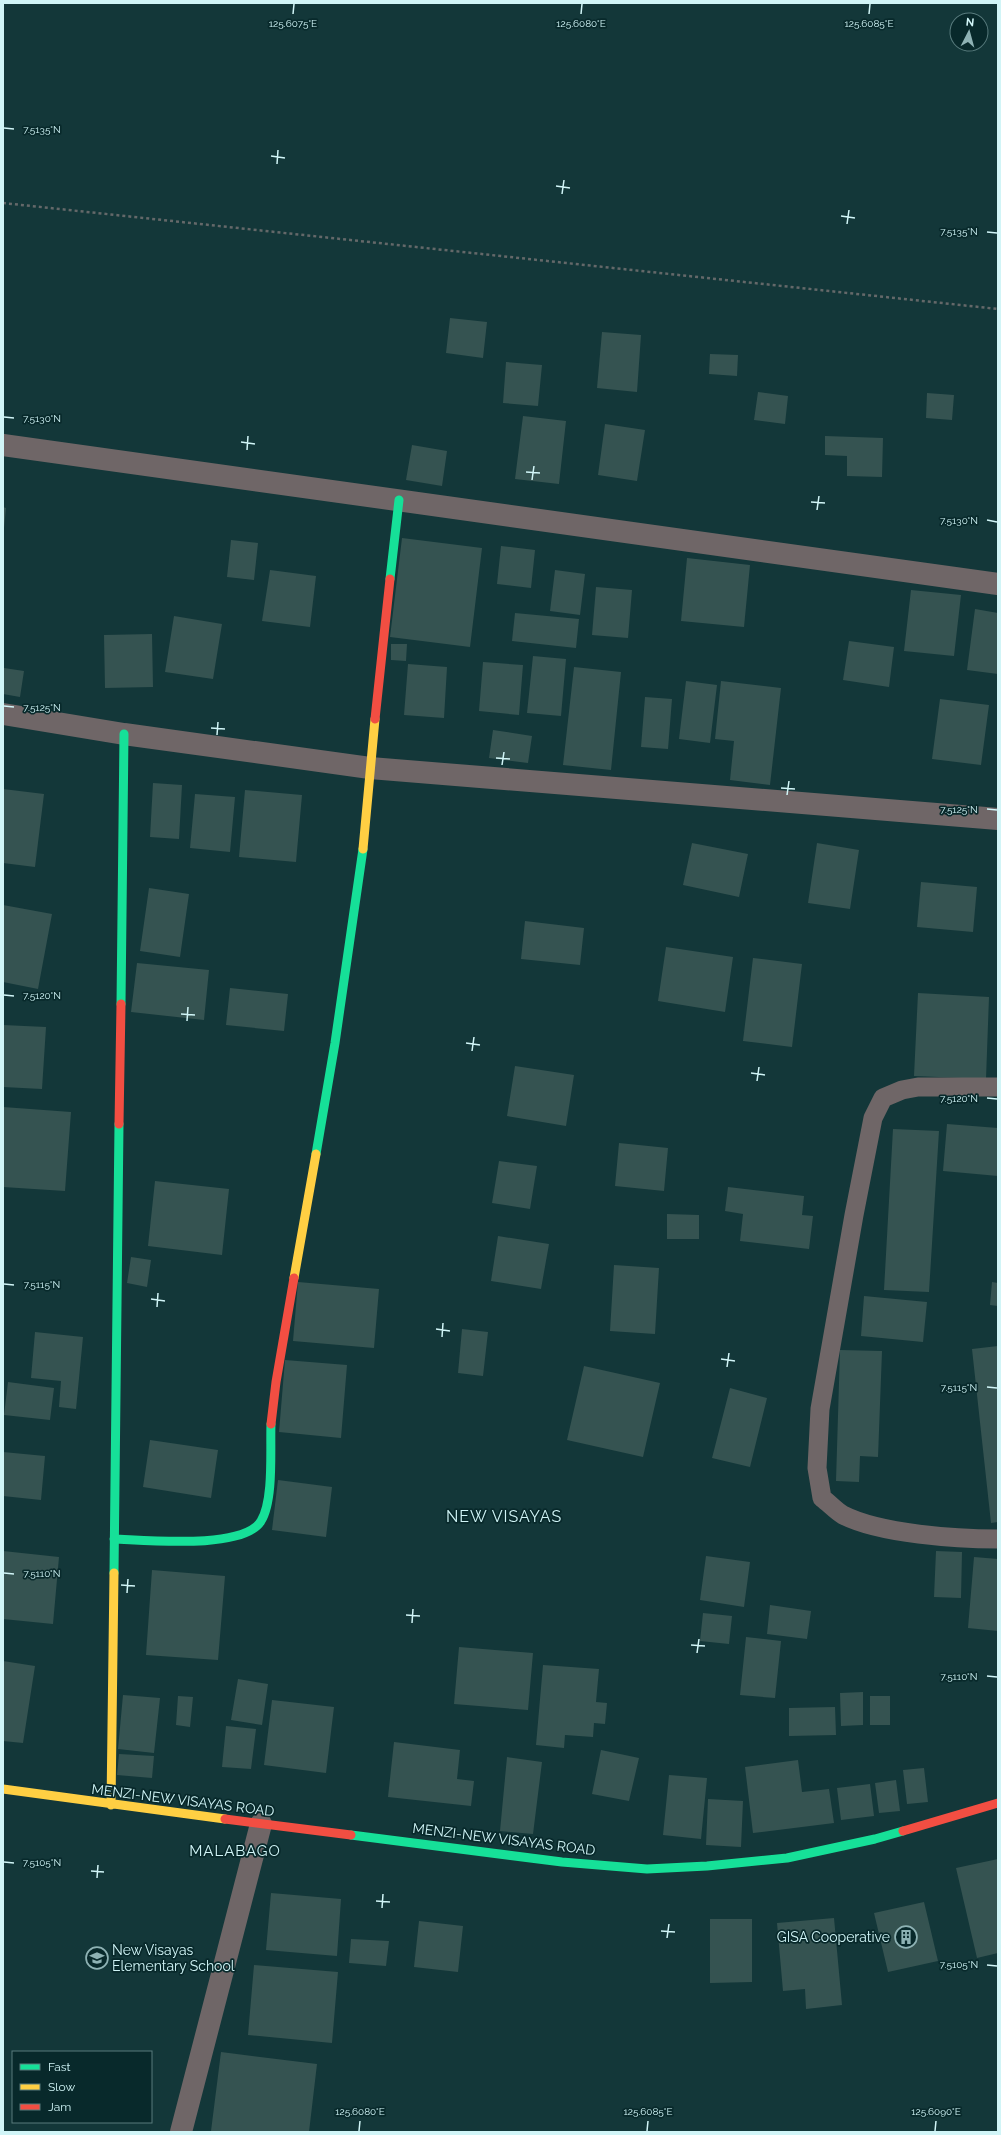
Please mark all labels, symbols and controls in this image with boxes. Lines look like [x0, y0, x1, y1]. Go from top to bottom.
north arrow [949, 12, 989, 52]
text: N [965, 16, 975, 29]
text: 125.6075°E [269, 18, 317, 29]
text: 125.6080°E [556, 18, 606, 29]
text: 125.6085°E [844, 18, 894, 29]
text: 7.5135°N [23, 124, 61, 135]
text: 7.5135°N [940, 226, 978, 237]
text: 7.5130°N [23, 413, 61, 424]
text: 7.5130°N [940, 515, 978, 526]
text: 7.5125°N [23, 702, 61, 713]
text: 7.5125°N [940, 804, 978, 815]
text: 7.5120°N [23, 990, 61, 1001]
text: 7.5120°N [940, 1093, 978, 1104]
text: 7.5115°N [24, 1279, 60, 1290]
text: 7.5115°N [941, 1382, 977, 1393]
district label: NEW VISAYAS [446, 1507, 562, 1526]
text: 7.5110°N [24, 1568, 60, 1579]
text: 7.5110°N [941, 1671, 977, 1682]
street label: MENZI-NEW VISAYAS ROAD [91, 1781, 275, 1819]
street label: MENZI-NEW VISAYAS ROAD [412, 1820, 596, 1858]
district label: MALABAGO [189, 1842, 281, 1860]
text: 7.5105°N [23, 1857, 61, 1868]
building icon: GISA Cooperative [893, 1924, 919, 1950]
place label: GISA Cooperative [777, 1929, 890, 1945]
place label: New Visayas Elementary School [112, 1942, 235, 1974]
school or university icon: New Visayas Elementary School [84, 1945, 110, 1971]
text: 7.5105°N [940, 1959, 978, 1970]
legend [12, 2051, 152, 2123]
text: Fast [48, 2060, 71, 2074]
text: Slow [48, 2080, 75, 2094]
text: Jam [48, 2100, 71, 2114]
text: 125.6080°E [335, 2106, 385, 2117]
text: 125.6085°E [623, 2106, 673, 2117]
text: 125.6090°E [911, 2106, 961, 2117]

